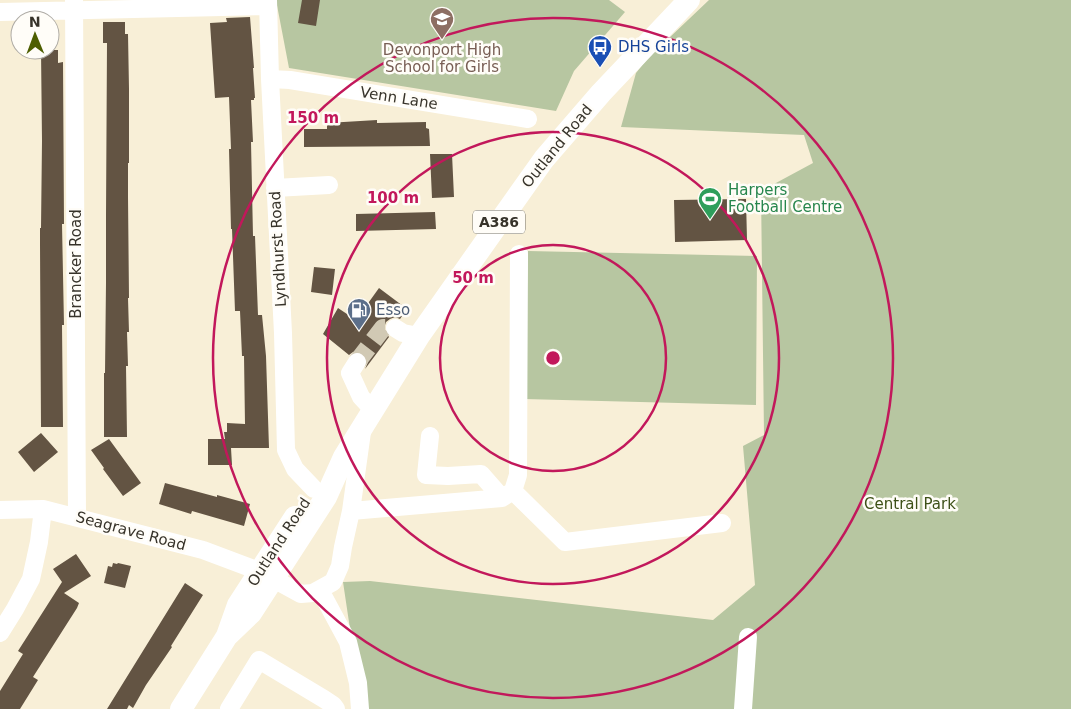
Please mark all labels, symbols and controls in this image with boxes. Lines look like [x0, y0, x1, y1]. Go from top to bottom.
school or university icon: Devonport High School for Girls [429, 6, 455, 40]
north arrow [10, 10, 60, 60]
text: N [29, 14, 41, 30]
bus stop icon: DHS Girls [587, 34, 613, 68]
place label: DHS Girls [618, 38, 689, 56]
place label: Devonport High School for Girls [383, 41, 501, 76]
street label: Venn Lane [359, 83, 439, 113]
street label: Outland Road [518, 101, 596, 191]
text: 150 m [287, 109, 339, 127]
place label: Harpers Football Centre [728, 181, 842, 216]
sports icon: Harpers Football Centre [697, 186, 723, 220]
text: 100 m [367, 189, 419, 207]
street label: Lyndhurst Road [266, 191, 290, 307]
street label: Brancker Road [67, 209, 85, 319]
road number: A386 [473, 210, 525, 233]
text: 50 m [452, 269, 494, 287]
fuel station icon: Esso [346, 297, 372, 331]
place label: Esso [376, 301, 410, 319]
centre of rings [544, 349, 562, 367]
street label: Outland Road [244, 494, 314, 590]
park label: Central Park [864, 495, 956, 513]
street label: Seagrave Road [74, 508, 188, 554]

